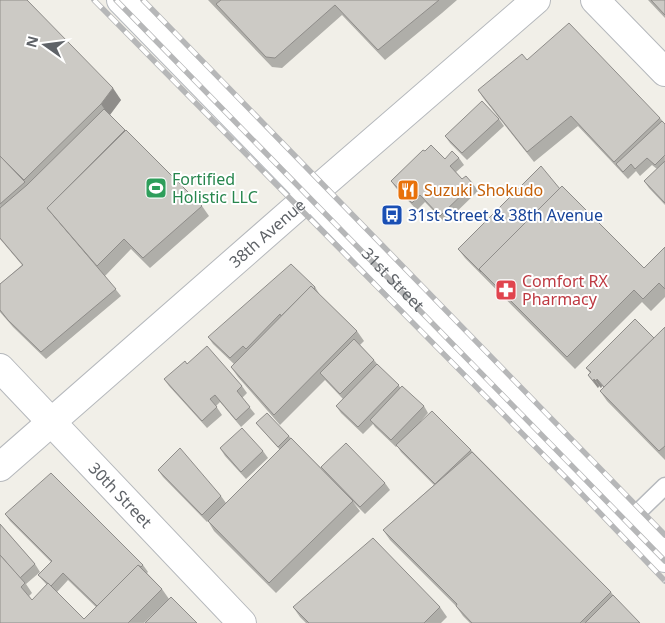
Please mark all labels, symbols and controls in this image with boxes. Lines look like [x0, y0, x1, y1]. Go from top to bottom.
north arrow [20, 20, 70, 70]
text: N [21, 34, 42, 50]
place label: Fortified Holistic LLC [172, 168, 258, 208]
sports icon: Fortified Holistic LLC [144, 176, 168, 200]
restaurant icon: Suzuki Shokudo [396, 178, 420, 202]
place label: Suzuki Shokudo [424, 179, 543, 201]
street label: 38th Avenue [224, 194, 310, 272]
bus stop icon: 31st Street & 38th Avenue [380, 203, 404, 227]
place label: 31st Street & 38th Avenue [408, 204, 603, 226]
street label: 31st Street [357, 243, 429, 316]
place label: Comfort RX Pharmacy [522, 270, 608, 310]
pharmacy icon: Comfort RX Pharmacy [494, 278, 518, 302]
street label: 30th Street [84, 457, 157, 533]

